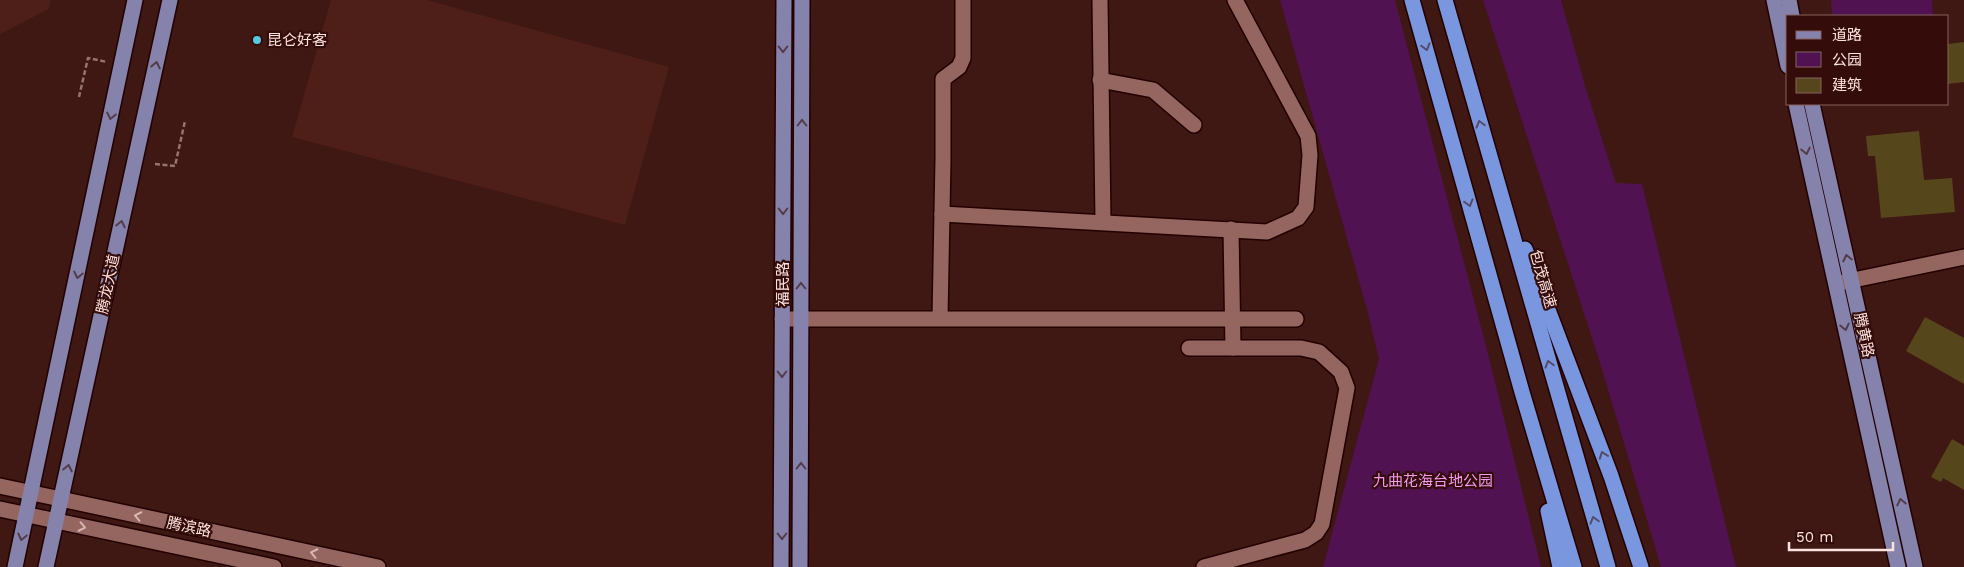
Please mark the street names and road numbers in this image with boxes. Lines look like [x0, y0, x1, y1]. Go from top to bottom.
street label: 包茂高速 [1526, 248, 1560, 310]
street label: 腾龙大道 [93, 253, 123, 315]
street label: 福民路 [774, 261, 792, 307]
street label: 腾黄路 [1851, 311, 1877, 359]
street label: 腾滨路 [165, 514, 213, 540]

